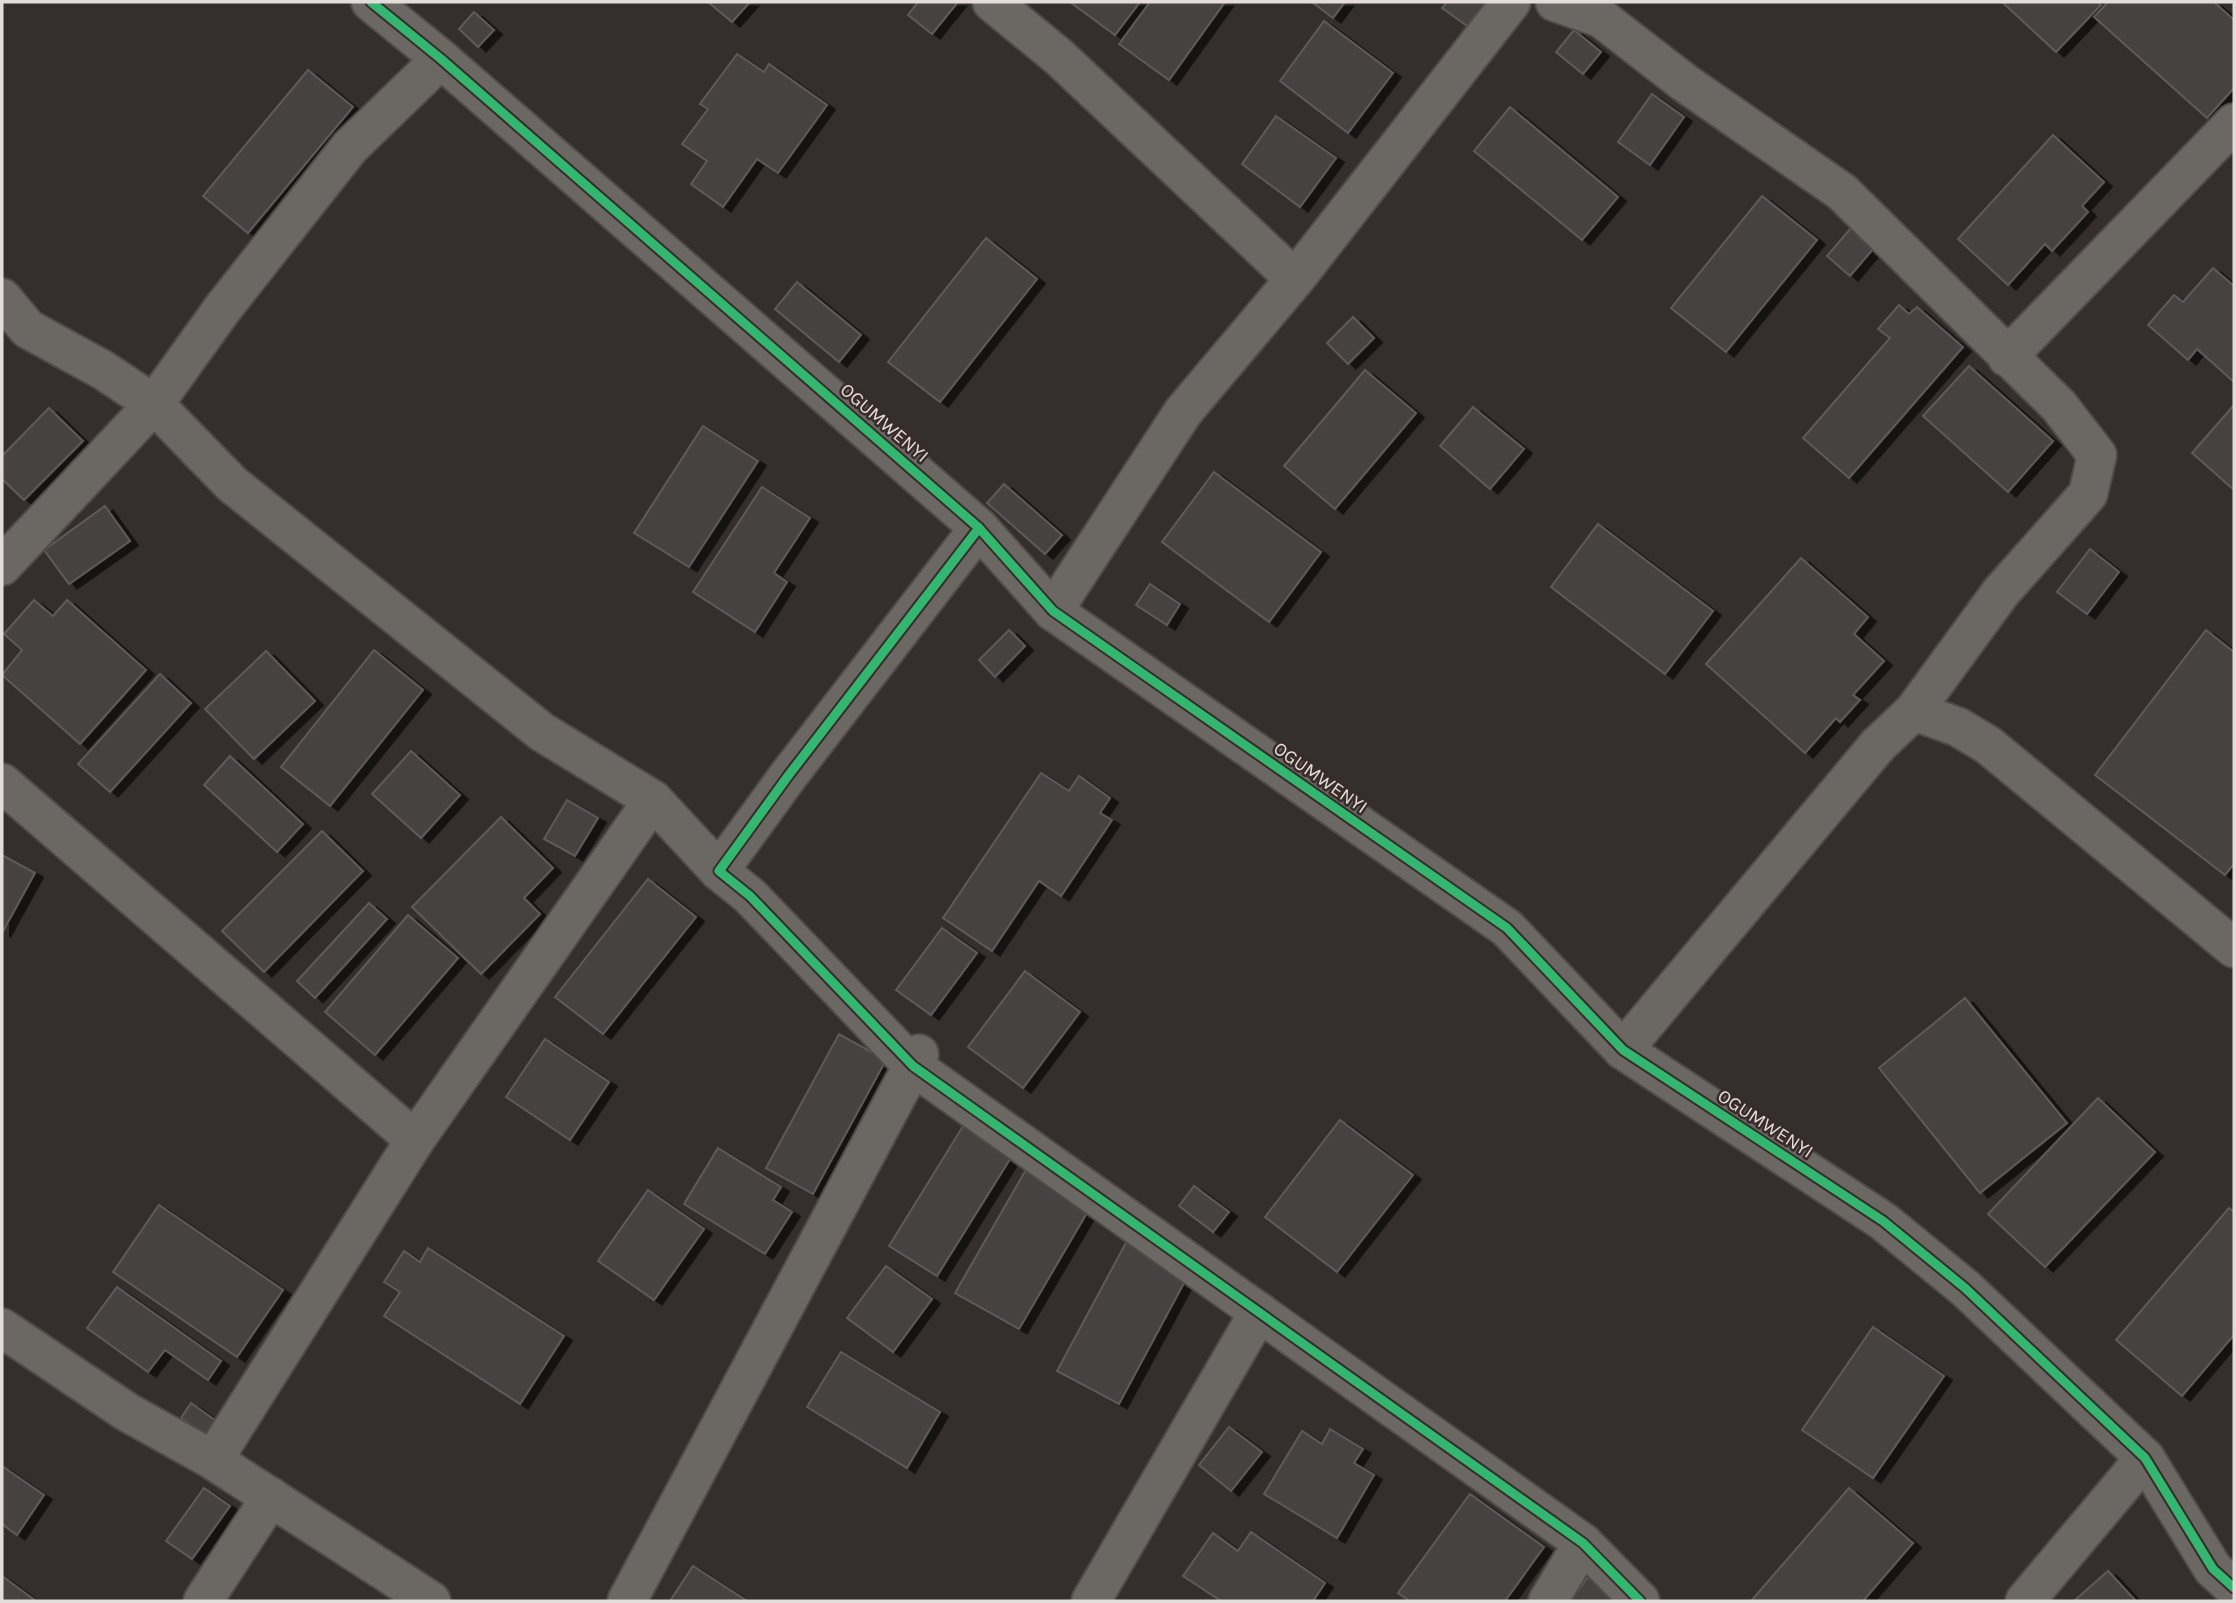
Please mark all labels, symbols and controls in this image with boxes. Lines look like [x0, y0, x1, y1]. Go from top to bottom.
street label: OGUMWENYI [836, 379, 933, 467]
street label: OGUMWENYI [1269, 737, 1372, 818]
street label: OGUMWENYI [1714, 1085, 1817, 1163]

